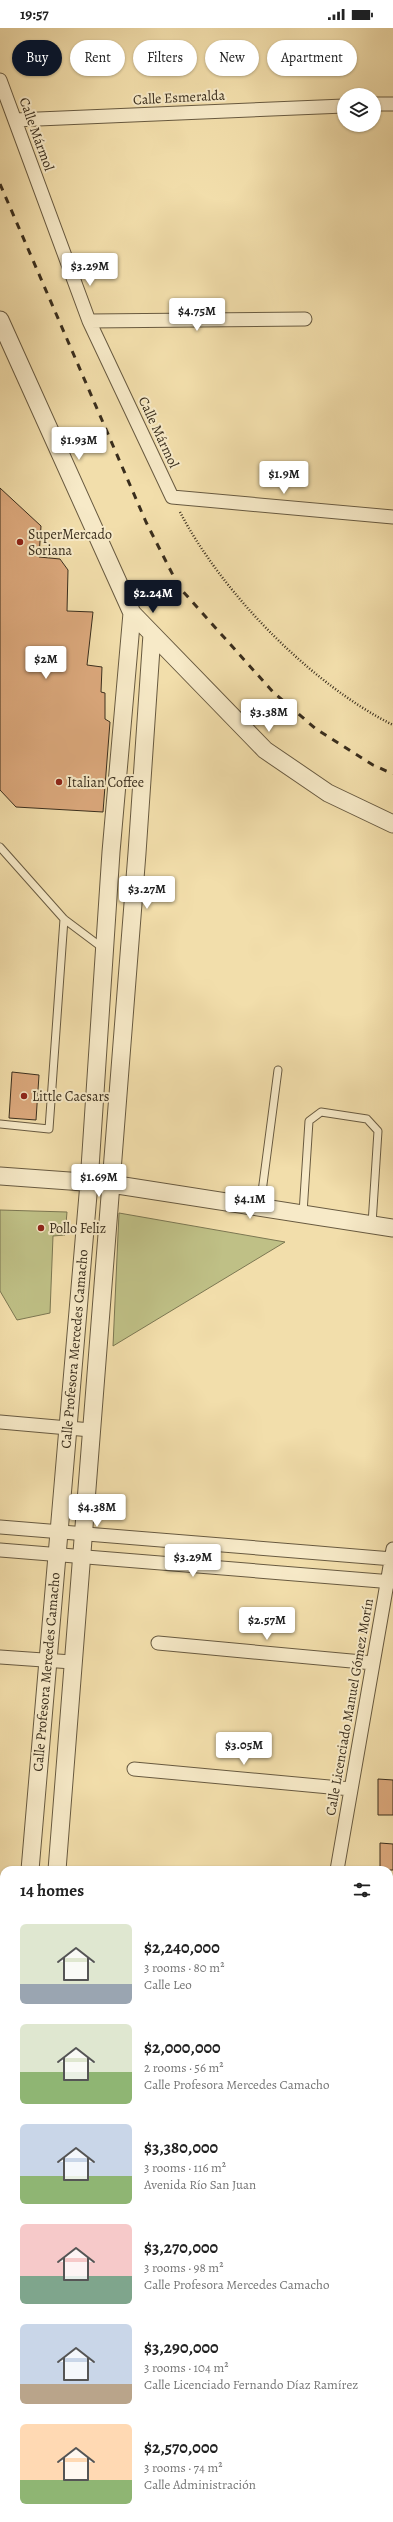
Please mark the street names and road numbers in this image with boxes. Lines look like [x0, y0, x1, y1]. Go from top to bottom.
street label: Calle Esmeralda [132, 86, 226, 109]
street label: Calle Mármol [14, 95, 59, 174]
street label: Calle Mármol [134, 393, 184, 472]
street label: Calle Profesora Mercedes Camacho [56, 1249, 93, 1449]
street label: Calle Profesora Mercedes Camacho [28, 1572, 65, 1772]
street label: Calle Licenciado Manuel Gómez Morín [321, 1597, 378, 1817]

